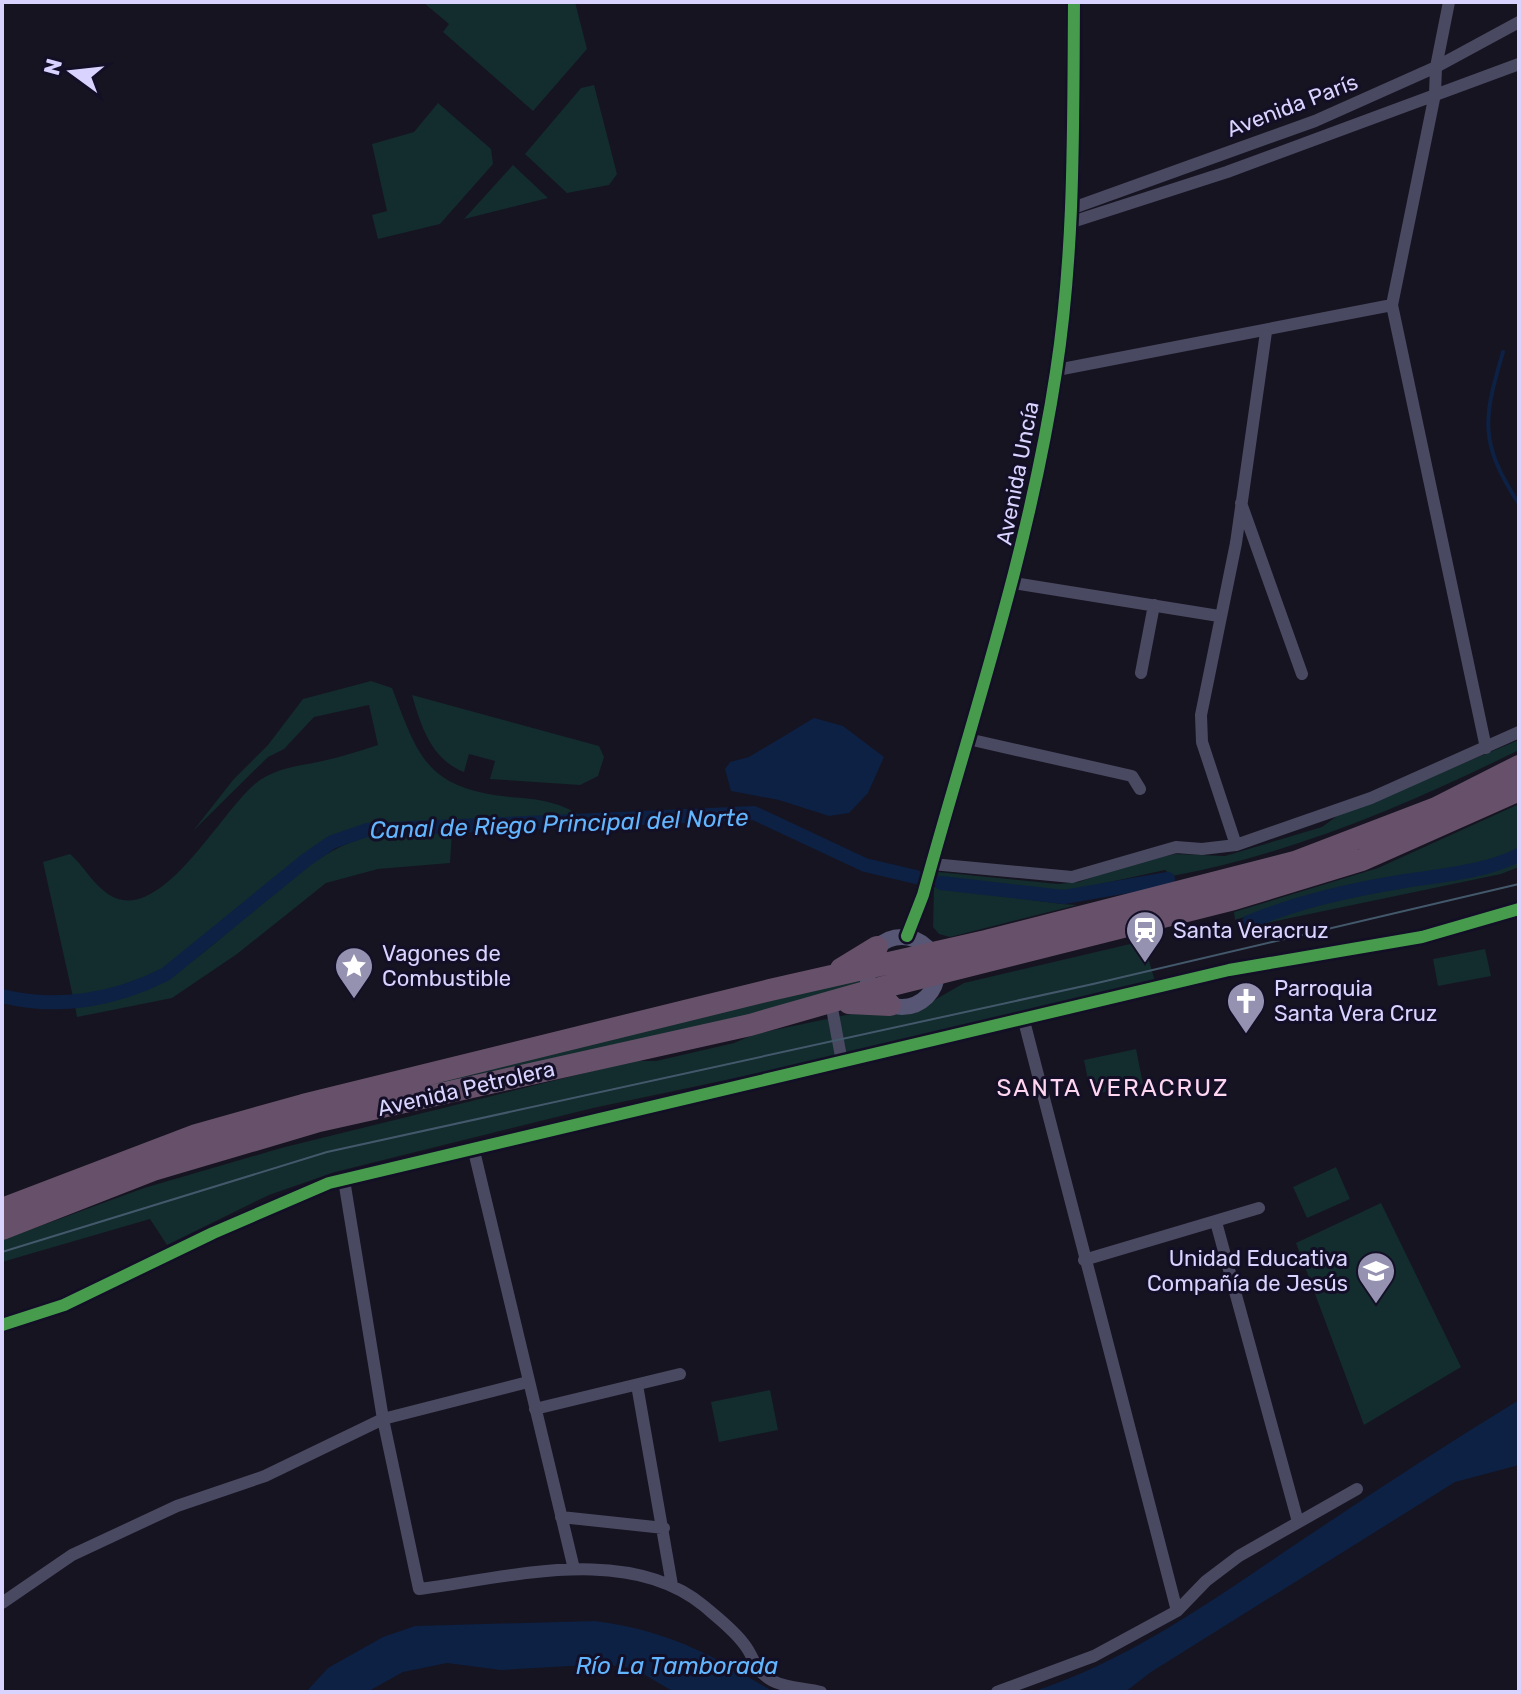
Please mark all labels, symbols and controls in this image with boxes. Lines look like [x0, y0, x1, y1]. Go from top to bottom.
north arrow [32, 32, 112, 112]
text: N [38, 56, 68, 78]
street label: Avenida París [1223, 68, 1362, 143]
street label: Avenida Uncía [990, 399, 1045, 547]
water label: Canal de Riego Principal del Norte [369, 803, 749, 845]
station icon: Santa Veracruz [1124, 909, 1166, 964]
place label: Santa Veracruz [1173, 917, 1328, 944]
place label: Vagones de Combustible [382, 940, 511, 992]
place icon: Vagones de Combustible [333, 945, 375, 1000]
place label: Parroquia Santa Vera Cruz [1274, 975, 1437, 1027]
church icon: Parroquia Santa Vera Cruz [1225, 980, 1267, 1035]
street label: Avenida Petrolera [375, 1055, 557, 1122]
district label: SANTA VERACRUZ [997, 1074, 1229, 1102]
place label: Unidad Educativa Compañía de Jesús [1147, 1245, 1348, 1297]
school or university icon: Unidad Educativa Compañía de Jesús [1355, 1250, 1397, 1305]
water label: Río La Tamborada [576, 1652, 778, 1680]

